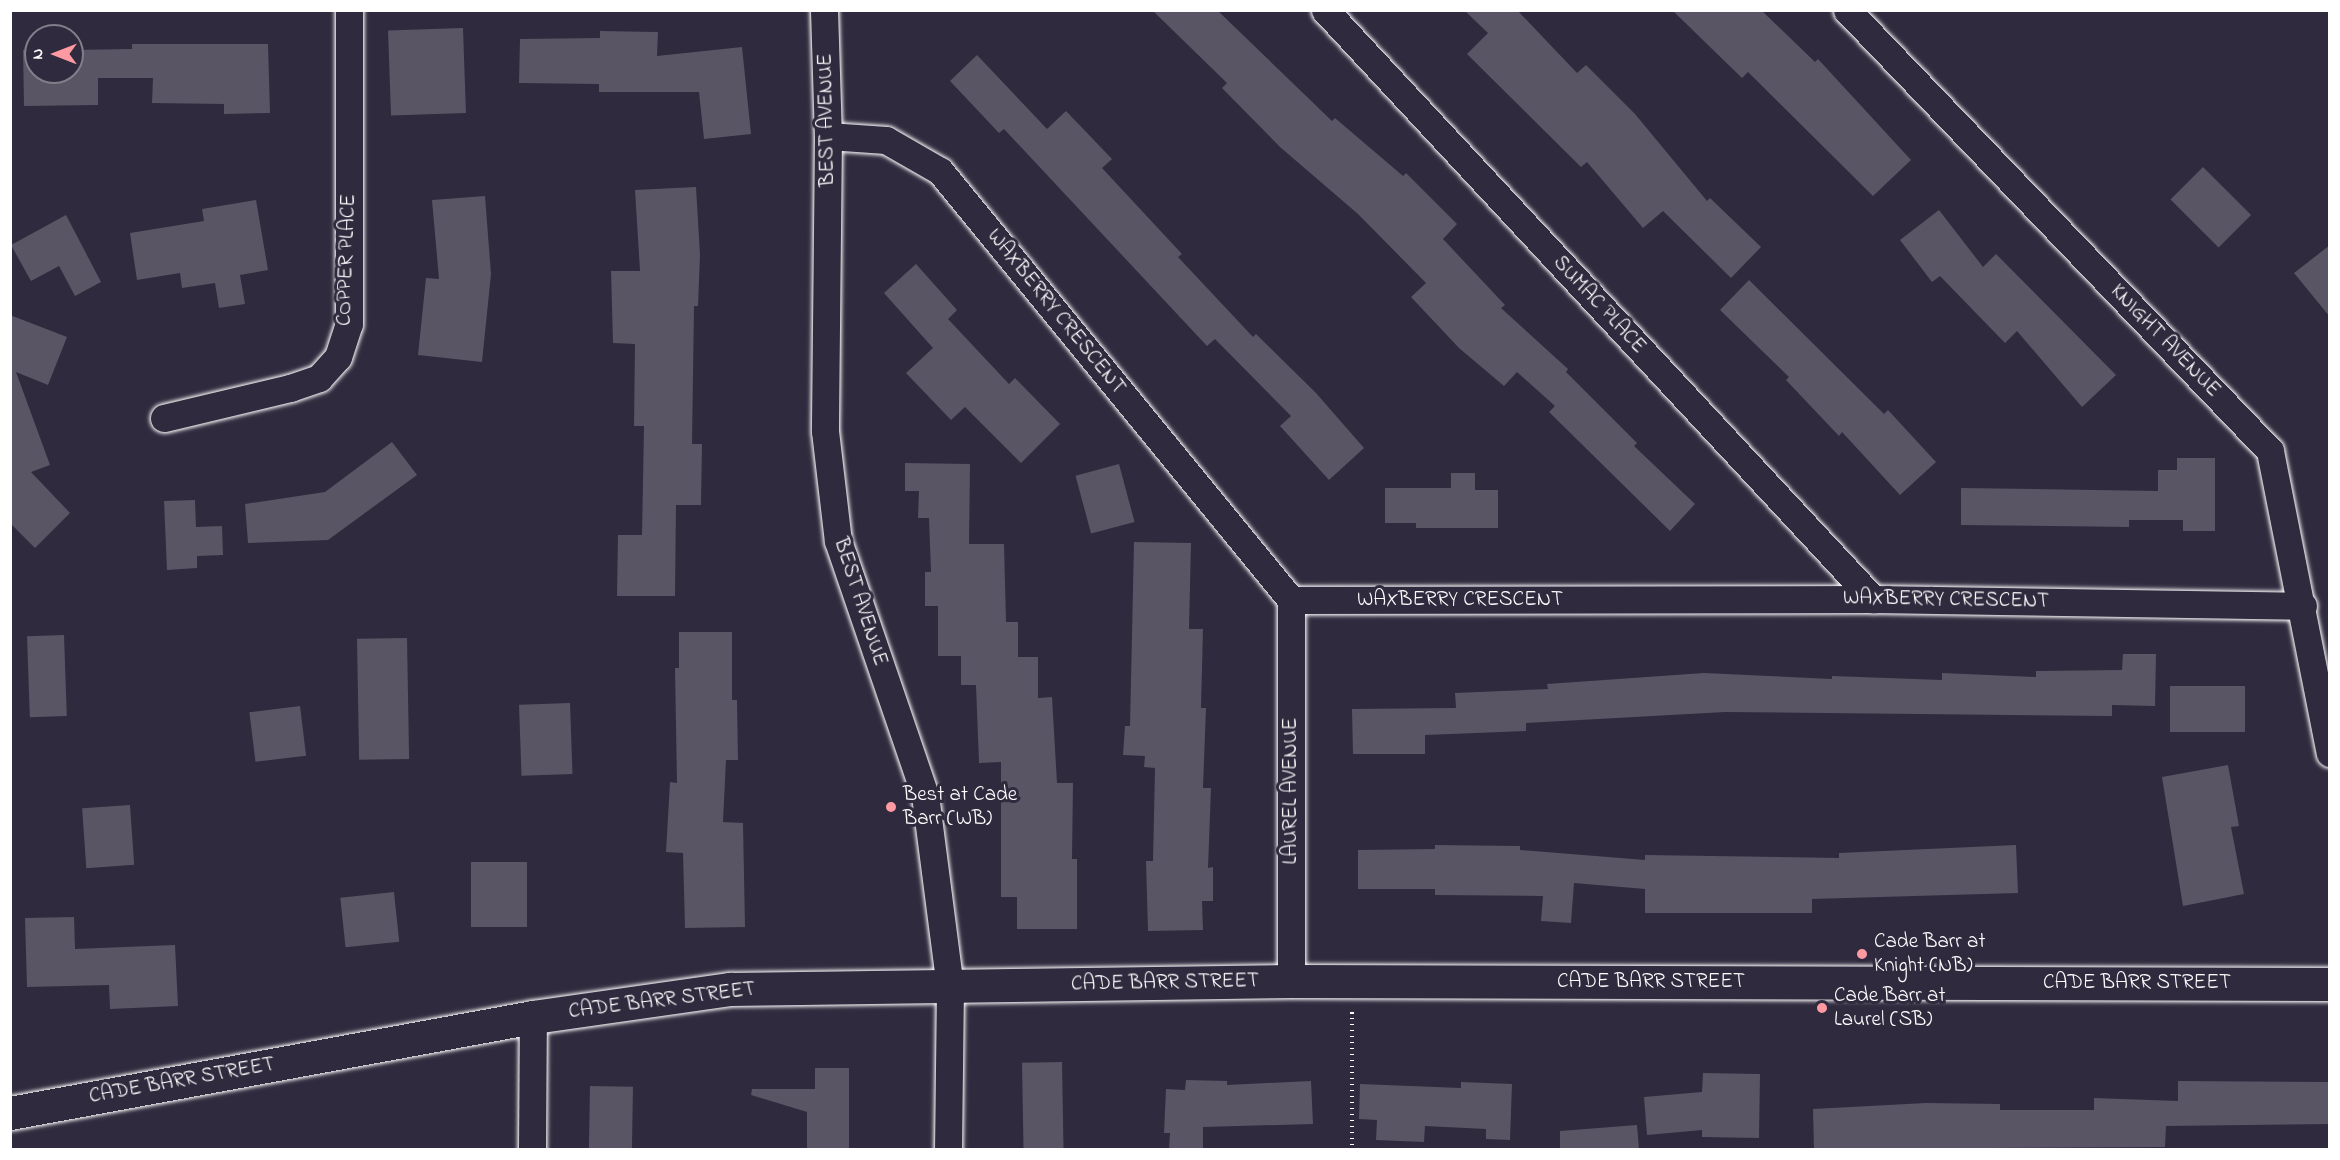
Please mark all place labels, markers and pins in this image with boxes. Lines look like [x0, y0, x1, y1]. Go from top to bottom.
place label: Best at Cade Barr (WB) [903, 782, 1017, 832]
marker: Best at Cade Barr (WB) [884, 800, 898, 814]
place label: Cade Barr at Knight (NB) [1874, 929, 1985, 979]
marker: Cade Barr at Knight (NB) [1855, 947, 1869, 961]
place label: Cade Barr at Laurel (SB) [1834, 983, 1945, 1033]
marker: Cade Barr at Laurel (SB) [1815, 1001, 1829, 1015]

